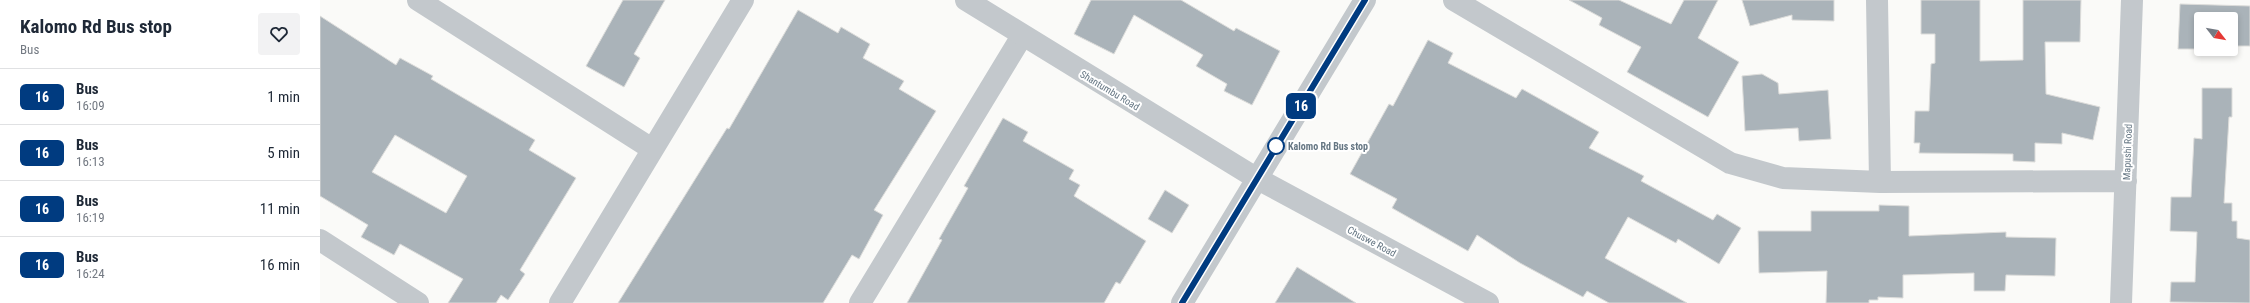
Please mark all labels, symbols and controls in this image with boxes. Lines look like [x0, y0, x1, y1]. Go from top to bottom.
north arrow [2194, 12, 2238, 56]
map controls [2194, 12, 2238, 56]
button: heart [258, 13, 300, 55]
text: Kalomo Rd Bus stop [20, 15, 172, 38]
text: Bus [20, 42, 39, 57]
street label: Shantumbu Road [1078, 68, 1141, 112]
text: Bus [76, 80, 99, 98]
text: 1 min [267, 88, 300, 106]
text: 16 [35, 89, 49, 105]
line badge: 16 [1283, 93, 1319, 119]
text: 16:09 [76, 98, 105, 113]
text: 16 [1294, 98, 1308, 114]
street label: Mapushi Road [2121, 124, 2134, 180]
text: Bus [76, 136, 99, 154]
marker: Kalomo Rd Bus stop [1267, 137, 1285, 155]
place label: Kalomo Rd Bus stop [1288, 141, 1368, 152]
text: 5 min [267, 144, 300, 162]
text: 16 [35, 145, 49, 161]
text: 16:13 [76, 154, 105, 169]
text: Bus [76, 192, 99, 210]
text: 11 min [260, 200, 300, 218]
text: 16 [35, 201, 49, 217]
text: 16:19 [76, 210, 105, 225]
street label: Chuswe Road [1346, 224, 1398, 259]
text: Bus [76, 248, 99, 266]
text: 16 min [260, 256, 300, 274]
text: 16 [35, 257, 49, 273]
text: 16:24 [76, 266, 105, 281]

